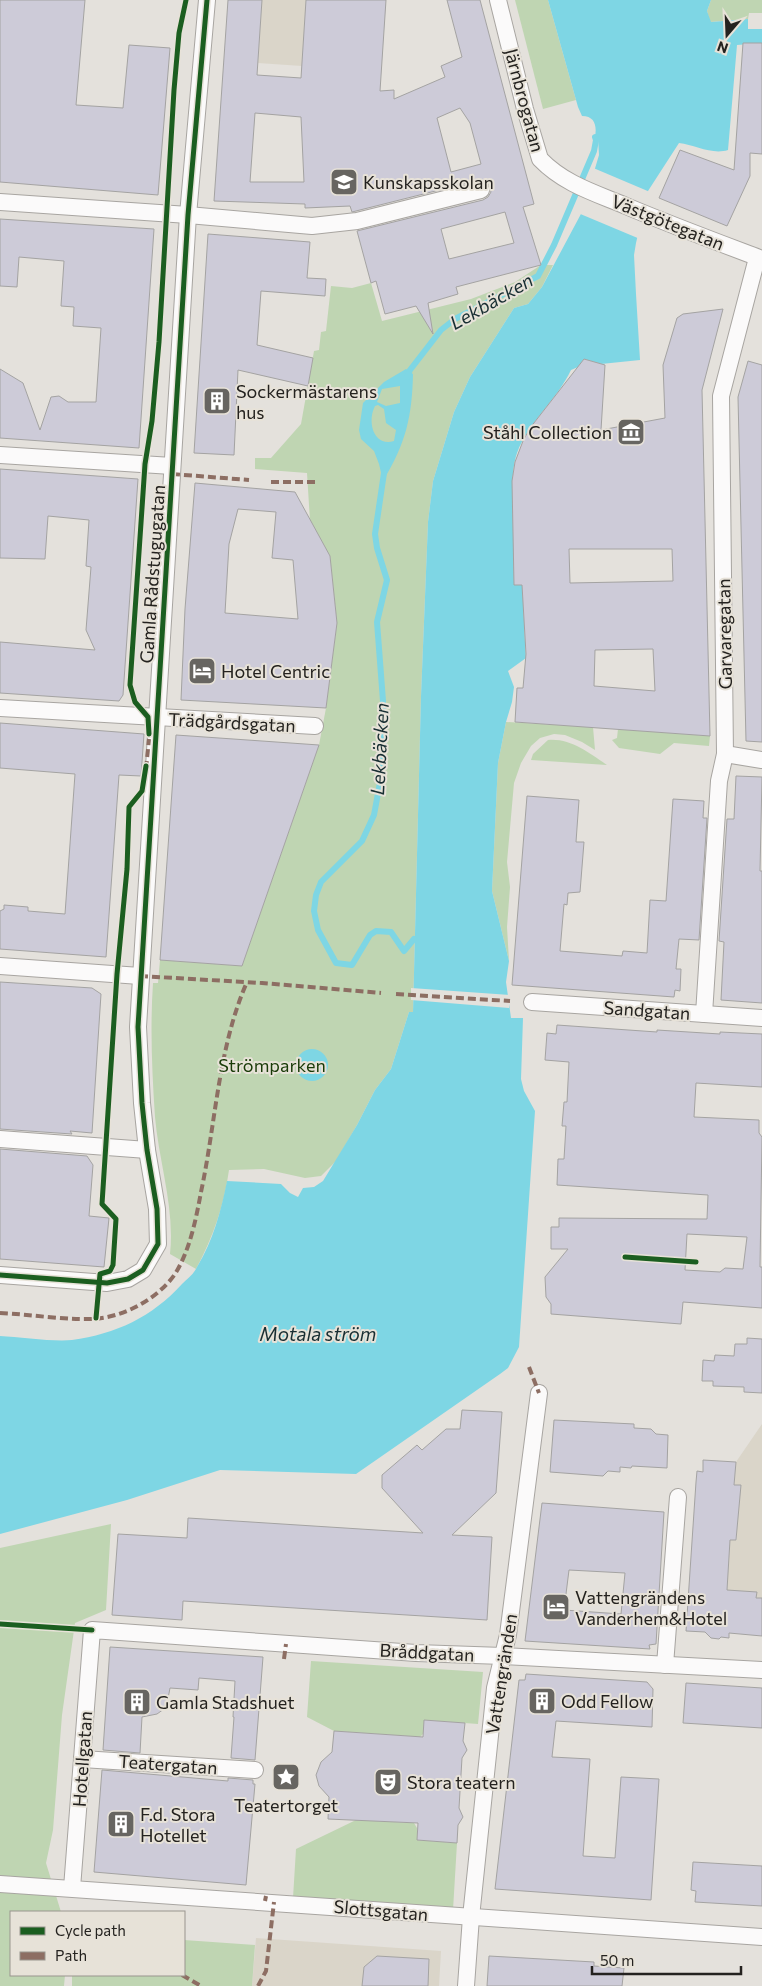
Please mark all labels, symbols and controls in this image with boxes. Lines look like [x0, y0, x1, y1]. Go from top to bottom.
north arrow [702, 10, 752, 60]
text: N [715, 38, 730, 58]
street label: Järnbrogatan [501, 46, 549, 154]
school or university icon: Kunskapsskolan [329, 167, 359, 197]
place label: Kunskapsskolan [363, 171, 494, 193]
street label: Västgötegatan [609, 189, 727, 255]
water label: Lekbäcken [445, 268, 537, 334]
place label: Sockermästarens hus [236, 380, 377, 423]
building icon: Sockermästarens hus [202, 386, 232, 416]
museum icon: Ståhl Collection [616, 417, 646, 447]
place label: Ståhl Collection [483, 421, 612, 443]
street label: Gamla Rådstugugatan [135, 484, 169, 664]
street label: Garvaregatan [712, 578, 736, 690]
hotel icon: Hotel Centric [187, 656, 217, 686]
place label: Hotel Centric [221, 660, 330, 682]
water label: Lekbäcken [365, 702, 393, 796]
street label: Trädgårdsgatan [168, 708, 296, 736]
street label: Sandgatan [603, 996, 691, 1024]
park label: Strömparken [218, 1054, 326, 1076]
water label: Motala ström [260, 1322, 376, 1345]
place label: Vattengrändens Vanderhem&Hotel [575, 1586, 727, 1629]
hotel icon: Vattengrändens Vanderhem&Hotel [541, 1592, 571, 1622]
street label: Vattengränden [481, 1612, 521, 1736]
street label: Bråddgatan [379, 1639, 475, 1665]
building icon: Odd Fellow [527, 1686, 557, 1716]
building icon: Gamla Stadshuet [122, 1687, 152, 1717]
place label: Odd Fellow [561, 1690, 653, 1712]
place label: Gamla Stadshuet [156, 1691, 295, 1713]
street label: Hotellgatan [68, 1710, 96, 1808]
street label: Teatergatan [118, 1750, 218, 1778]
place icon: Teatertorget [271, 1762, 301, 1792]
theatre icon: Stora teatern [373, 1767, 403, 1797]
place label: Stora teatern [407, 1771, 516, 1793]
place label: Teatertorget [234, 1794, 338, 1816]
place label: F.d. Stora Hotellet [140, 1803, 215, 1846]
building icon: F.d. Stora Hotellet [106, 1809, 136, 1839]
street label: Slottsgatan [333, 1895, 429, 1925]
legend [10, 1911, 185, 1976]
text: Cycle path [55, 1921, 126, 1939]
scale bar [592, 1944, 741, 1976]
text: Path [55, 1946, 87, 1964]
text: 50 m [600, 1951, 634, 1969]

